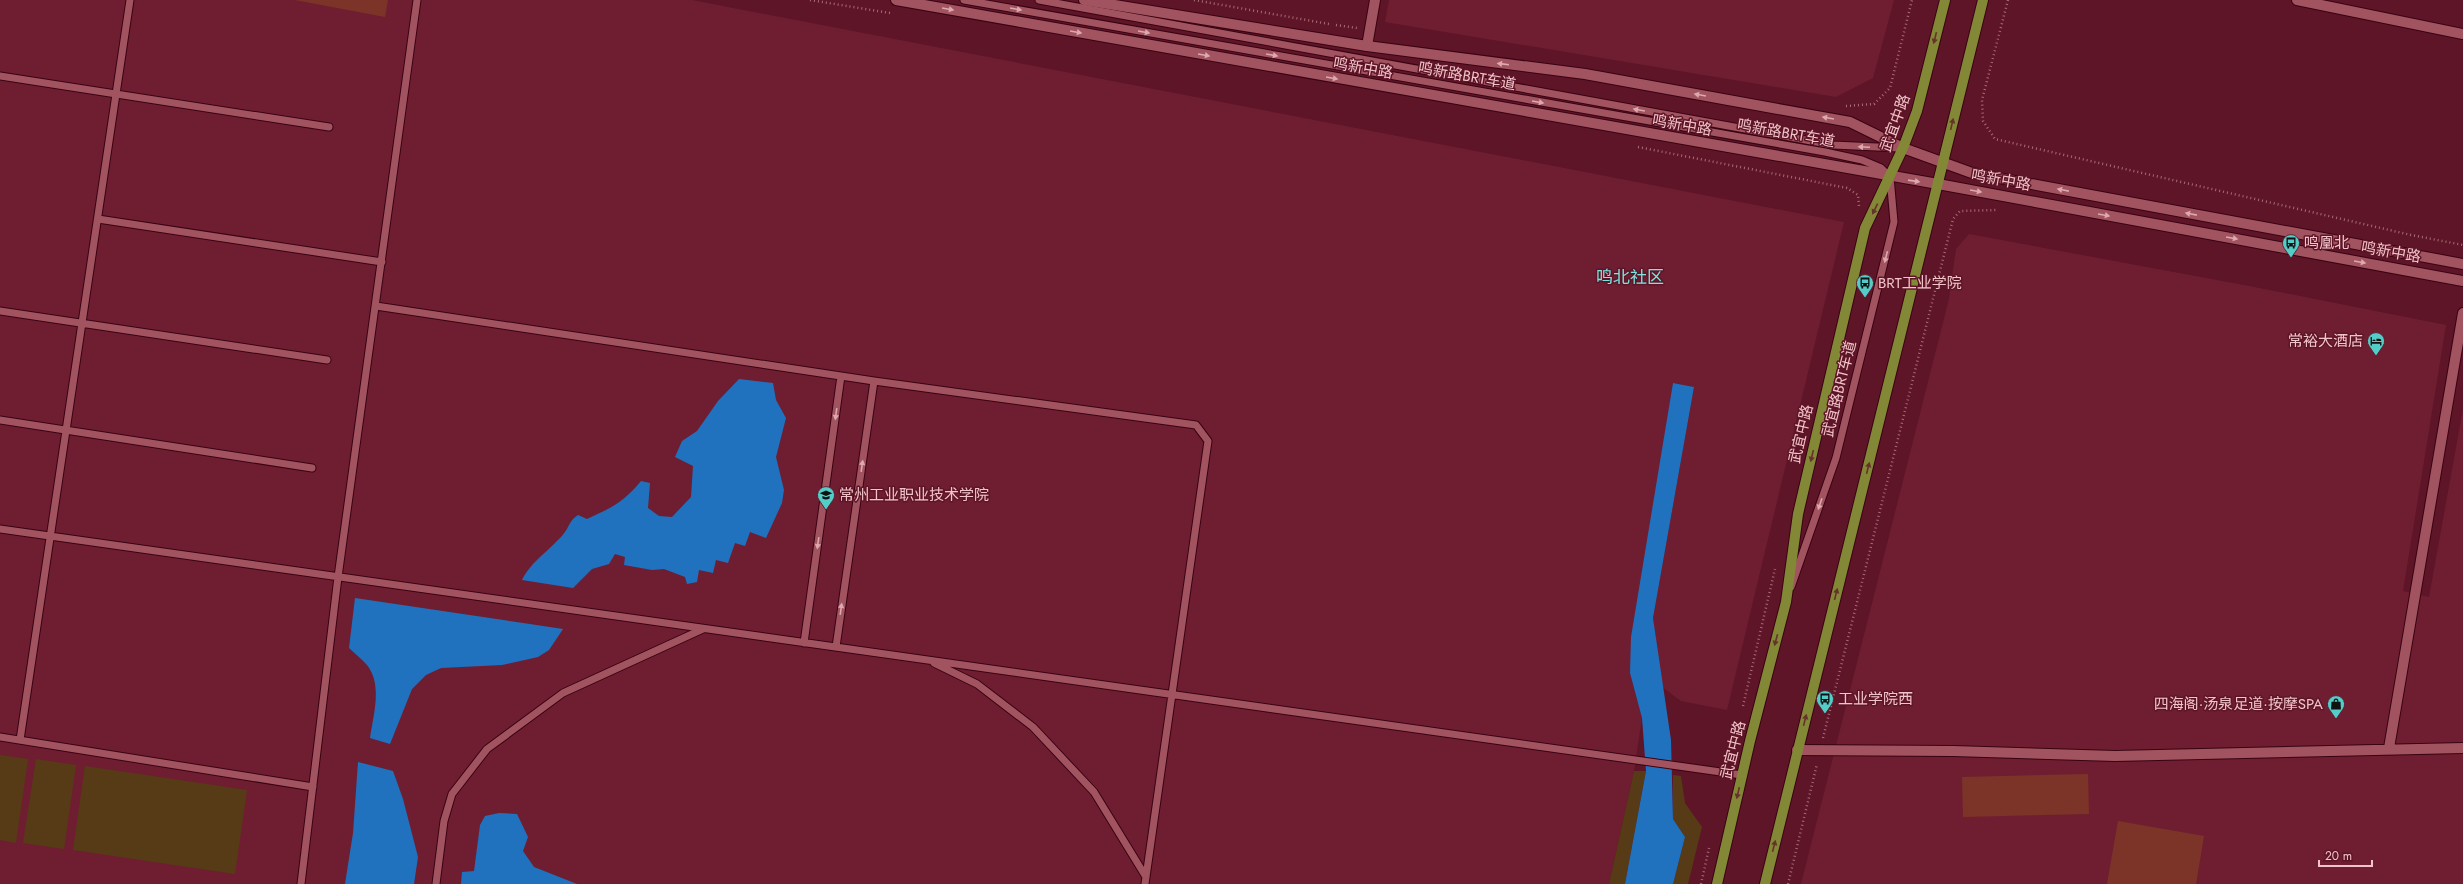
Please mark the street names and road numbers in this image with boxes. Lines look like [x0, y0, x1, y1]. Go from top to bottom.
street label: 鸣新中路 [1332, 52, 1394, 84]
street label: 鸣新路BRT车道 [1416, 57, 1518, 95]
street label: 武宜中路 [1874, 91, 1916, 155]
street label: 鸣新中路 [1651, 109, 1713, 141]
street label: 鸣新路BRT车道 [1735, 114, 1837, 152]
street label: 鸣新中路 [1970, 164, 2032, 196]
street label: 鸣新中路 [2360, 236, 2422, 268]
street label: 武宜路BRT车道 [1816, 338, 1862, 440]
street label: 武宜中路 [1784, 402, 1818, 466]
street label: 武宜中路 [1715, 718, 1751, 782]

